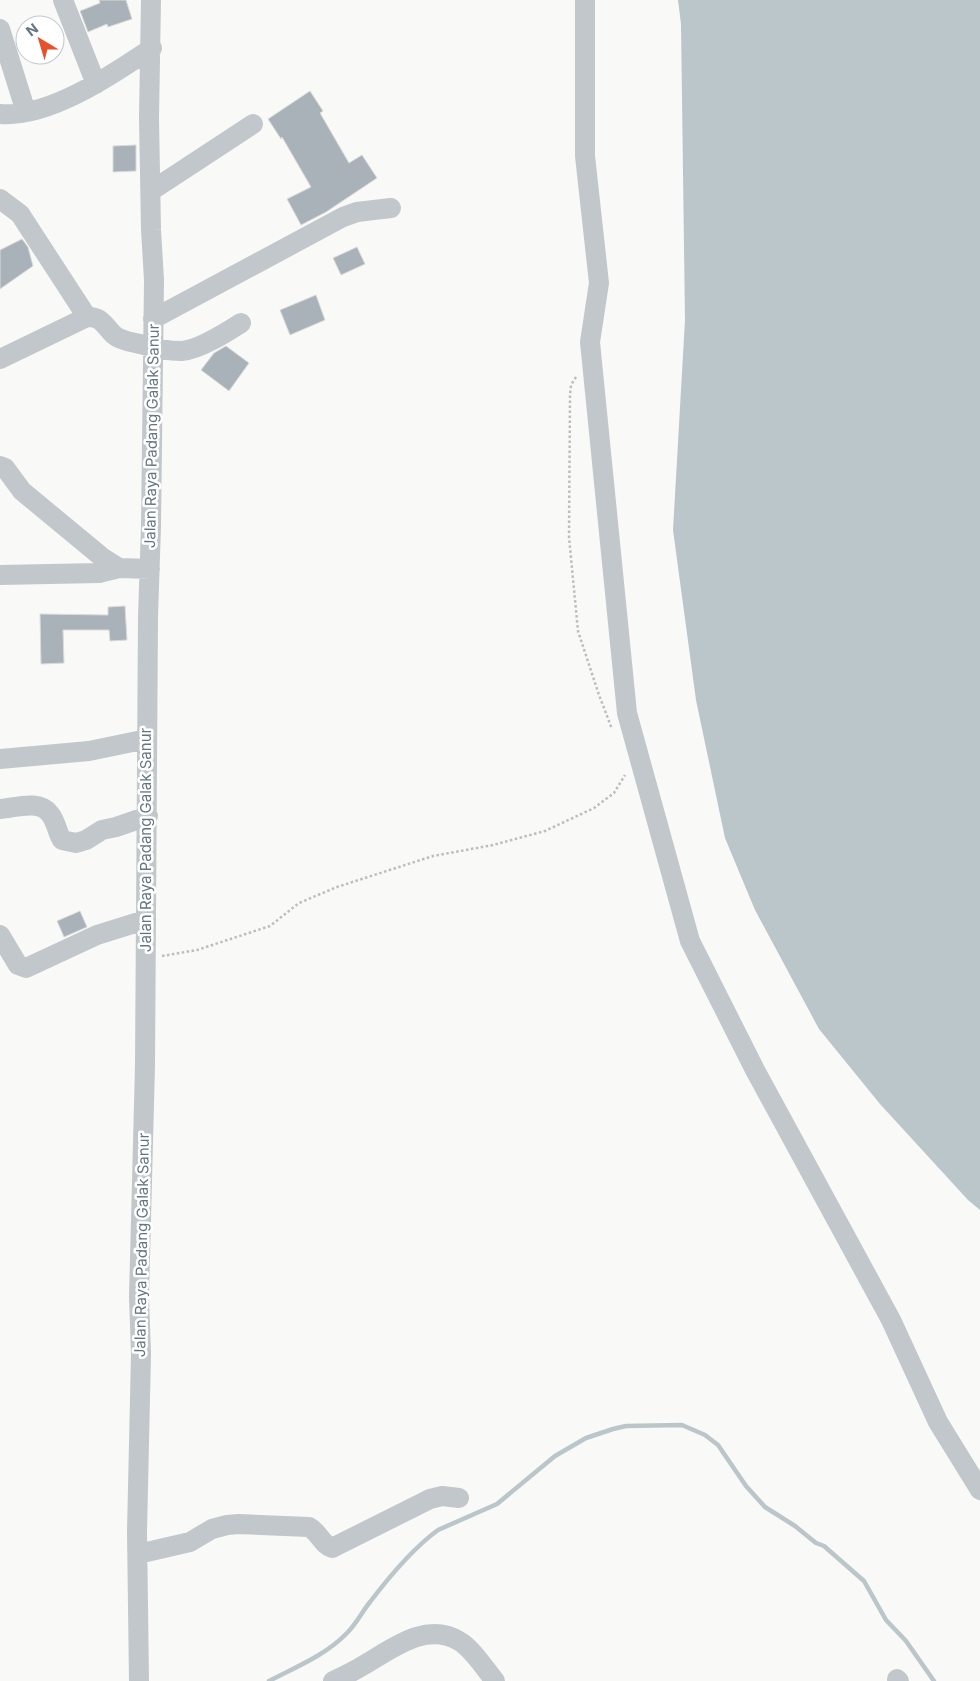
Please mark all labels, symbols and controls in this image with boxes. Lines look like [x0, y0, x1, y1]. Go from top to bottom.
north arrow [15, 15, 65, 65]
text: N [22, 19, 41, 39]
street label: Jalan Raya Padang Galak Sanur [140, 323, 163, 548]
street label: Jalan Raya Padang Galak Sanur [136, 727, 155, 952]
street label: Jalan Raya Padang Galak Sanur [130, 1132, 153, 1357]

